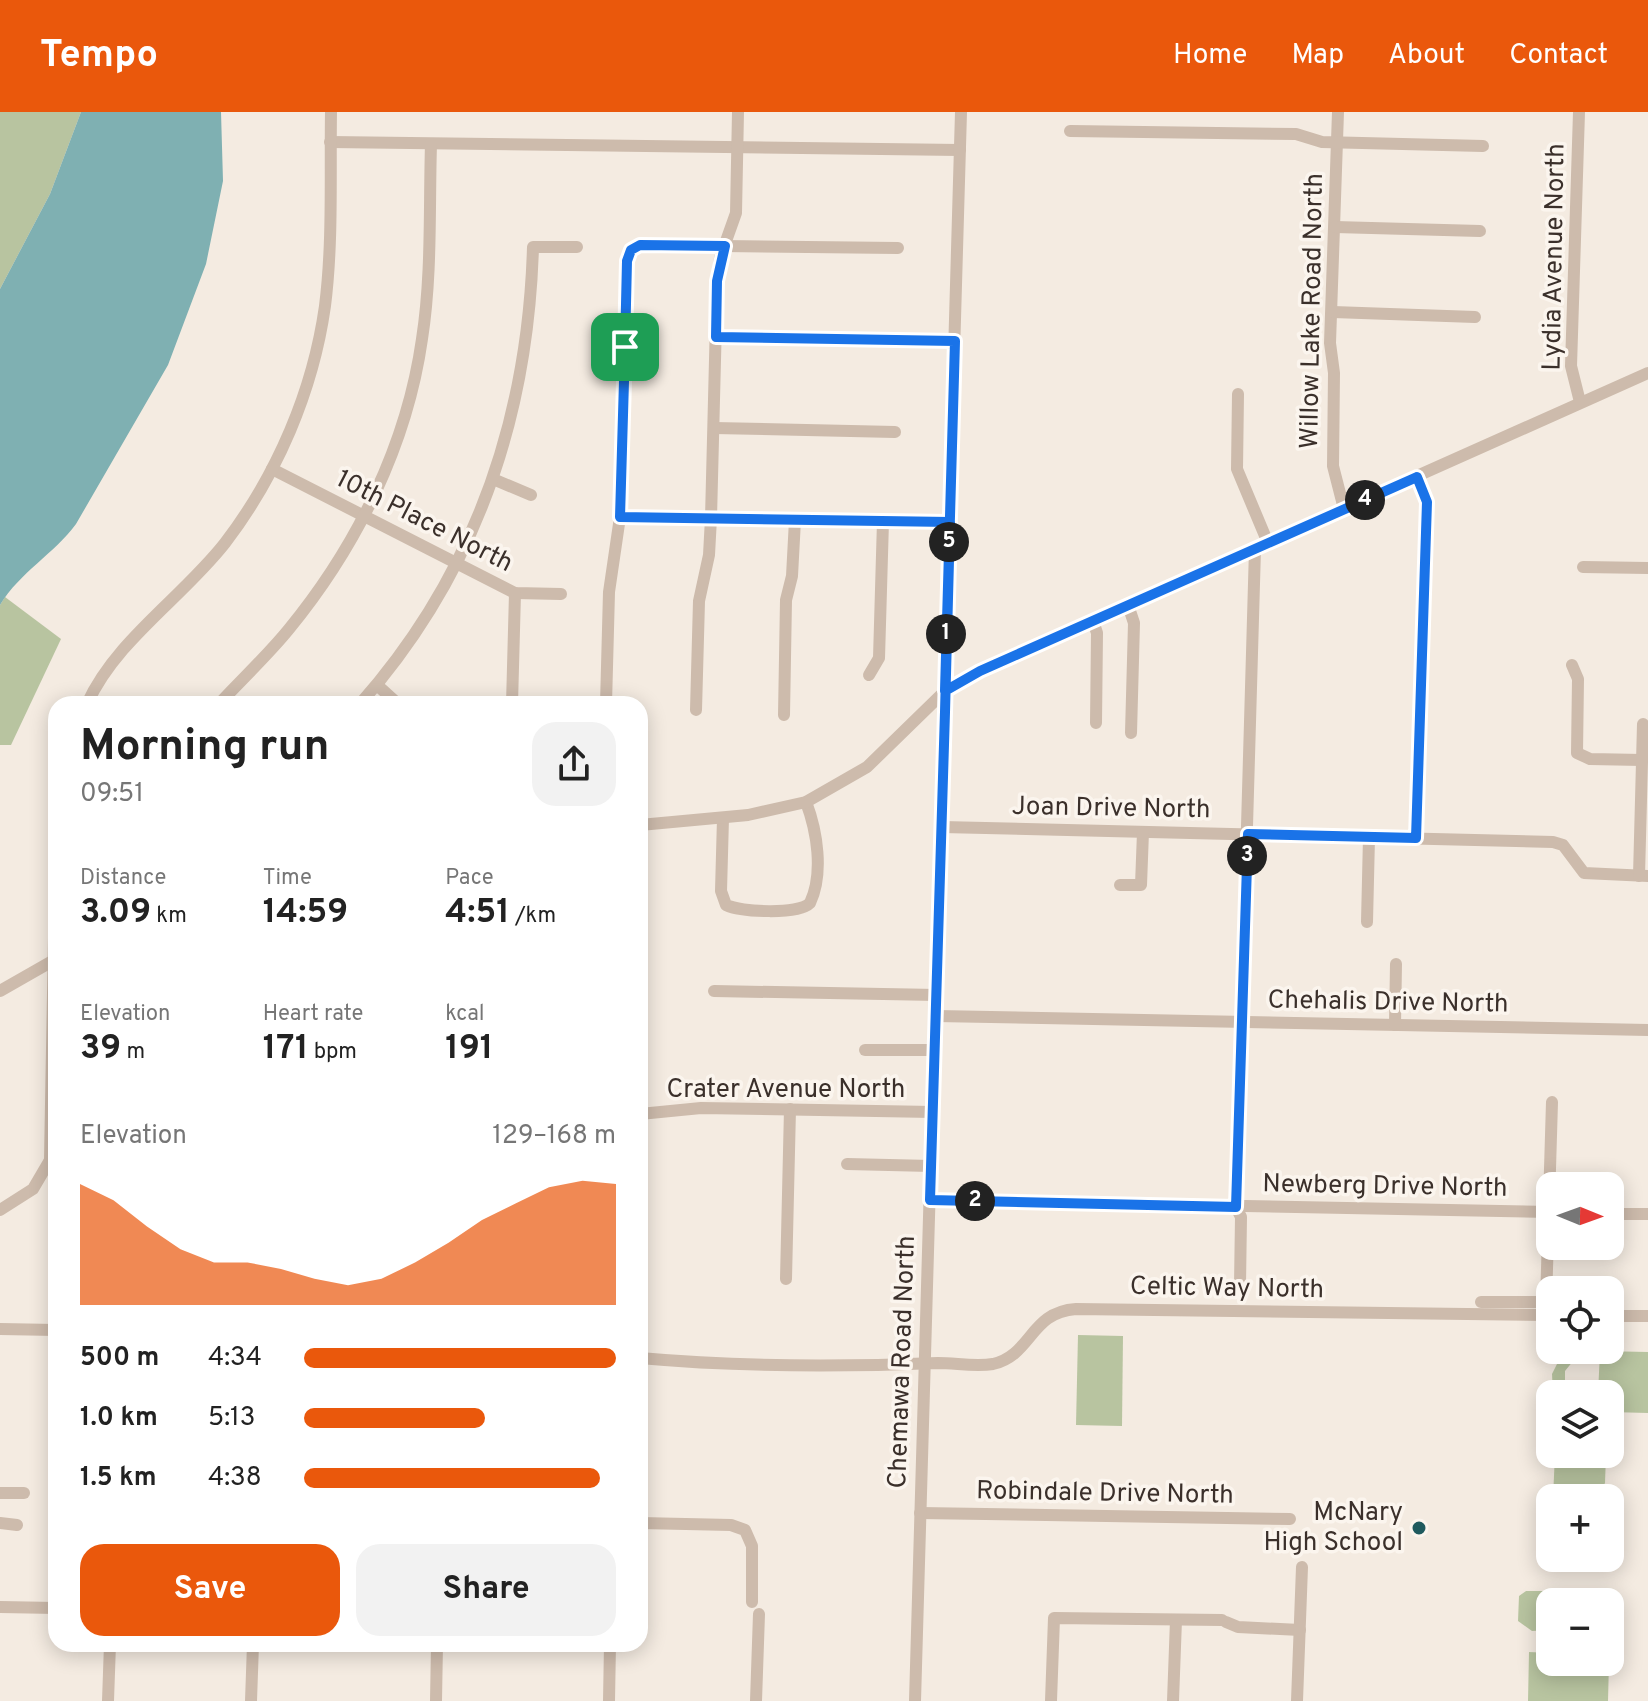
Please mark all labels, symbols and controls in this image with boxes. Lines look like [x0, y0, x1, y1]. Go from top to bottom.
text: Tempo [40, 32, 158, 81]
text: Home [1173, 38, 1247, 74]
text: Map [1291, 38, 1344, 74]
text: About [1388, 38, 1465, 74]
text: Contact [1509, 38, 1608, 74]
street label: Lydia Avenue North [1537, 143, 1573, 371]
street label: Willow Lake Road North [1294, 173, 1332, 449]
pin [591, 313, 659, 381]
icon: arrive [603, 325, 647, 369]
street label: 10th Place North [330, 463, 518, 581]
pin: 4 [1345, 480, 1385, 520]
text: 4 [1358, 486, 1372, 513]
pin: 5 [929, 522, 969, 562]
text: 5 [942, 528, 956, 555]
pin: 1 [926, 614, 966, 654]
text: 1 [942, 620, 950, 647]
text: Morning run [80, 720, 330, 776]
button: share [532, 722, 616, 806]
text: 09:51 [80, 778, 144, 811]
street label: Joan Drive North [1011, 791, 1211, 827]
pin: 3 [1227, 836, 1267, 876]
text: 3 [1240, 842, 1254, 869]
text: Distance [80, 865, 166, 892]
text: Time [263, 865, 312, 892]
text: Pace [445, 865, 494, 892]
text: 3.09 [80, 892, 151, 935]
text: 14:59 [263, 892, 348, 935]
text: 4:51 [445, 892, 510, 935]
text: km [151, 903, 187, 930]
text: /km [510, 903, 556, 930]
street label: Chehalis Drive North [1267, 984, 1509, 1022]
text: Elevation [80, 1001, 170, 1028]
text: Heart rate [263, 1001, 363, 1028]
text: kcal [445, 1001, 484, 1028]
text: 39 [80, 1028, 121, 1071]
text: 171 [263, 1028, 309, 1071]
text: 191 [445, 1028, 493, 1071]
text: m [121, 1039, 145, 1066]
text: bpm [309, 1039, 357, 1066]
street label: Crater Avenue North [666, 1074, 906, 1107]
text: Elevation [80, 1120, 187, 1153]
text: 129–168 m [492, 1120, 616, 1153]
street label: Newberg Drive North [1262, 1168, 1508, 1206]
north arrow [1536, 1172, 1624, 1260]
map controls [1536, 1172, 1624, 1676]
pin: 2 [955, 1181, 995, 1221]
text: 2 [968, 1187, 982, 1214]
street label: Chemawa Road North [882, 1235, 924, 1489]
street label: Celtic Way North [1130, 1271, 1324, 1307]
button: locate [1536, 1276, 1624, 1364]
text: 500 m [80, 1342, 159, 1375]
text: 4:34 [208, 1342, 262, 1375]
button: layers [1536, 1380, 1624, 1468]
text: 1.0 km [80, 1402, 158, 1435]
text: 5:13 [208, 1402, 255, 1435]
text: 1.5 km [80, 1462, 157, 1495]
text: 4:38 [208, 1462, 262, 1495]
street label: Robindale Drive North [976, 1475, 1234, 1513]
button: + [1536, 1484, 1624, 1572]
place label: McNary High School [1263, 1497, 1403, 1560]
marker: McNary High School [1410, 1519, 1428, 1537]
button: Save [80, 1544, 340, 1636]
button: Share [356, 1544, 616, 1636]
button: − [1536, 1588, 1624, 1676]

